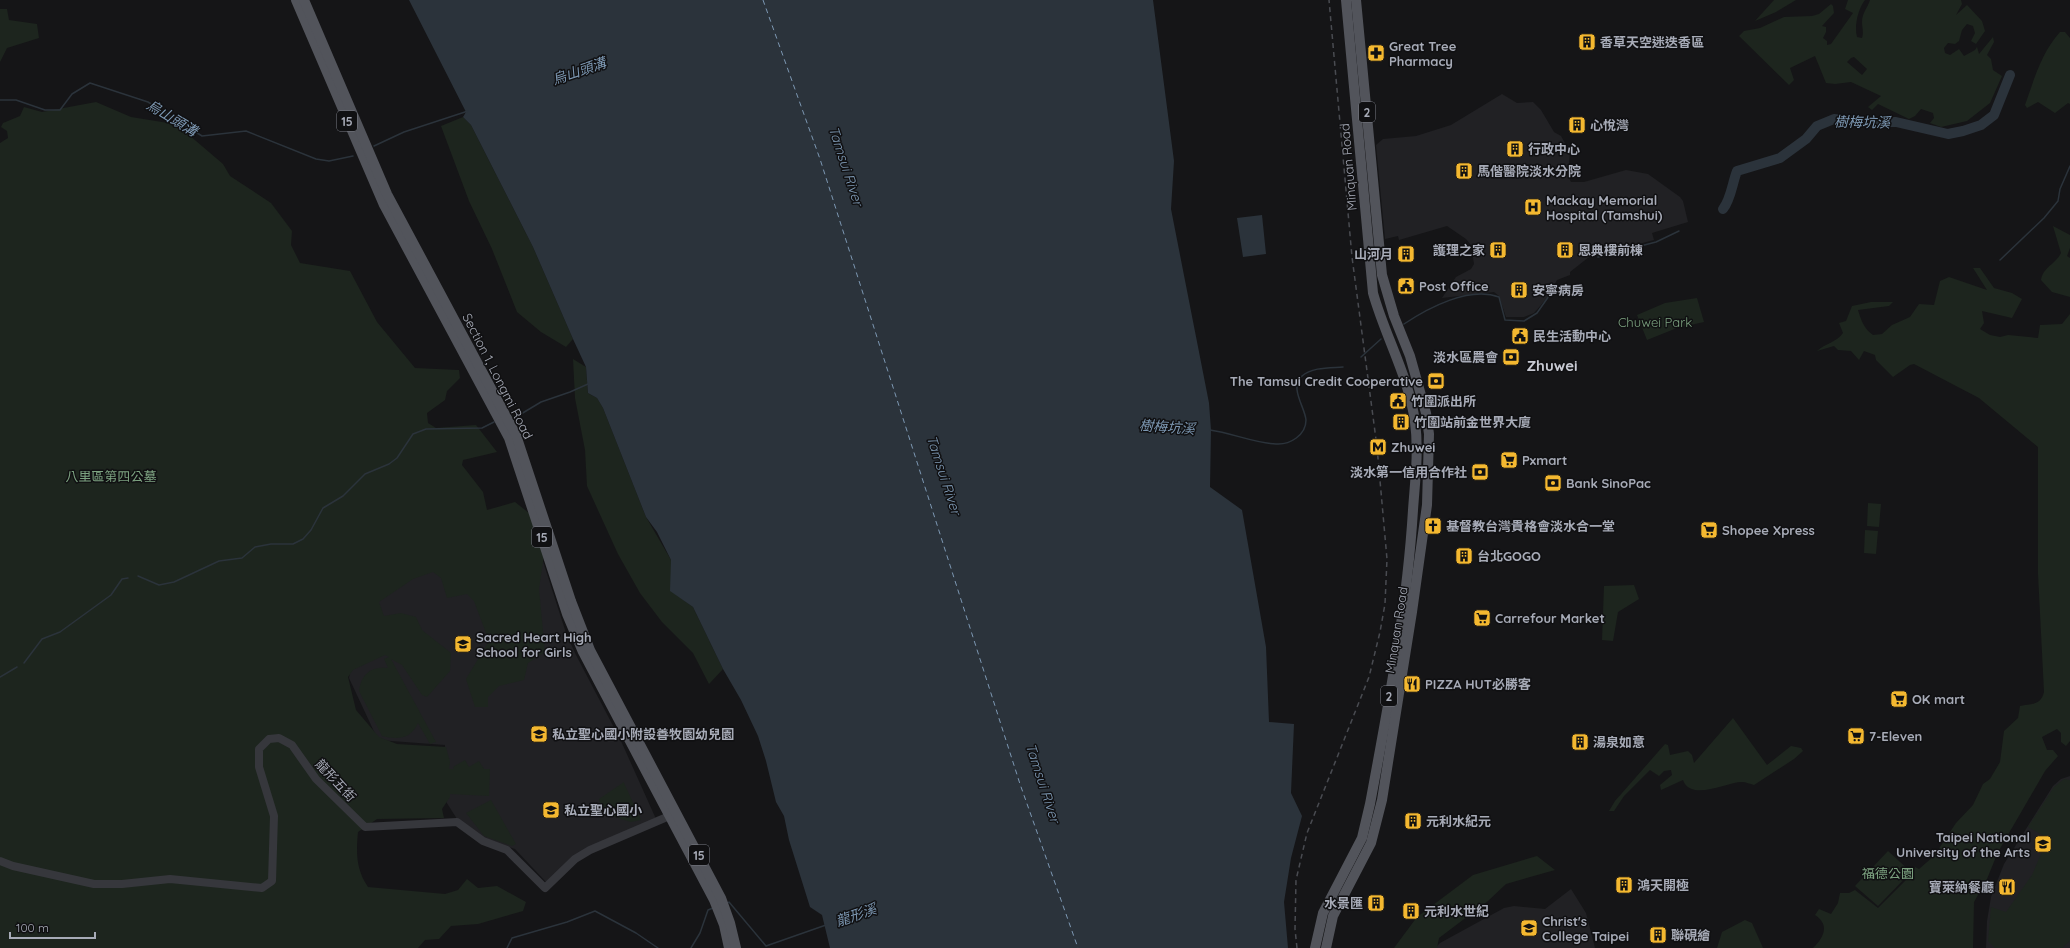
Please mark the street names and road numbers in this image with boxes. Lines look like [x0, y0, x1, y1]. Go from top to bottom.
road number: 2 [1359, 102, 1375, 122]
road number: 15 [337, 111, 357, 131]
street label: Minquan Road [1336, 123, 1360, 211]
street label: Section 1, Longmi Road [459, 310, 537, 442]
road number: 15 [532, 527, 552, 547]
street label: Minquan Road [1381, 586, 1411, 674]
road number: 2 [1381, 686, 1397, 706]
street label: 龍形五街 [312, 756, 360, 804]
road number: 15 [689, 845, 709, 865]

